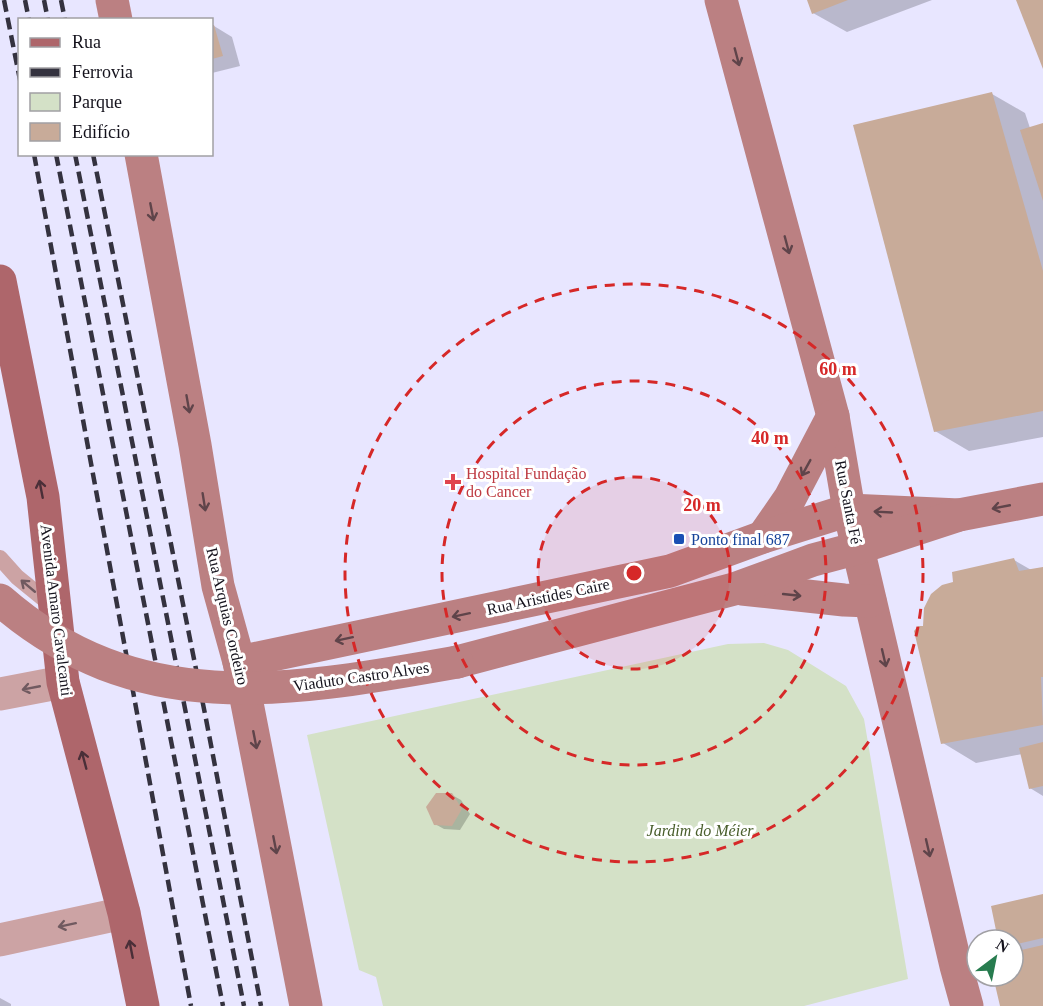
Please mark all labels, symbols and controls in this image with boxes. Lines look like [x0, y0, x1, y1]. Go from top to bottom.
legend [18, 18, 213, 156]
text: Rua [72, 32, 101, 52]
one-way arrow [731, 47, 743, 66]
text: Ferrovia [72, 62, 133, 82]
text: Parque [72, 92, 122, 112]
text: Edifício [72, 122, 130, 142]
one-way arrow [147, 202, 158, 221]
one-way arrow [782, 235, 793, 254]
text: 60 m [819, 359, 857, 379]
one-way arrow [182, 393, 193, 413]
text: 40 m [751, 428, 789, 448]
one-way arrow [800, 459, 812, 476]
street label: Rua Santa Fé [832, 459, 865, 546]
place label: Hospital Fundação do Cancer [466, 465, 586, 500]
marker: Hospital Fundação do Cancer [444, 473, 462, 491]
one-way arrow [35, 480, 46, 499]
one-way arrow [199, 492, 210, 512]
text: 20 m [683, 495, 721, 515]
one-way arrow [992, 502, 1011, 513]
one-way arrow [874, 506, 894, 517]
street label: Avenida Amaro Cavalcanti [38, 523, 76, 697]
place label: Ponto final 687 [691, 531, 790, 548]
marker: Ponto final 687 [672, 532, 686, 546]
street label: Rua Arquias Cordeiro [202, 546, 252, 687]
centre of rings [624, 563, 644, 583]
street label: Rua Aristides Caire [485, 575, 611, 618]
one-way arrow [20, 580, 36, 593]
one-way arrow [782, 590, 802, 601]
one-way arrow [452, 609, 471, 621]
one-way arrow [335, 634, 354, 645]
one-way arrow [878, 648, 890, 667]
street label: Viaduto Castro Alves [292, 659, 430, 694]
one-way arrow [22, 683, 42, 694]
one-way arrow [250, 730, 261, 749]
one-way arrow [77, 750, 89, 769]
park label: Jardim do Méier [647, 822, 754, 839]
one-way arrow [270, 835, 281, 854]
one-way arrow [923, 838, 935, 857]
one-way arrow [58, 920, 77, 932]
north arrow [965, 928, 1025, 988]
text: N [993, 935, 1012, 956]
one-way arrow [125, 939, 136, 959]

